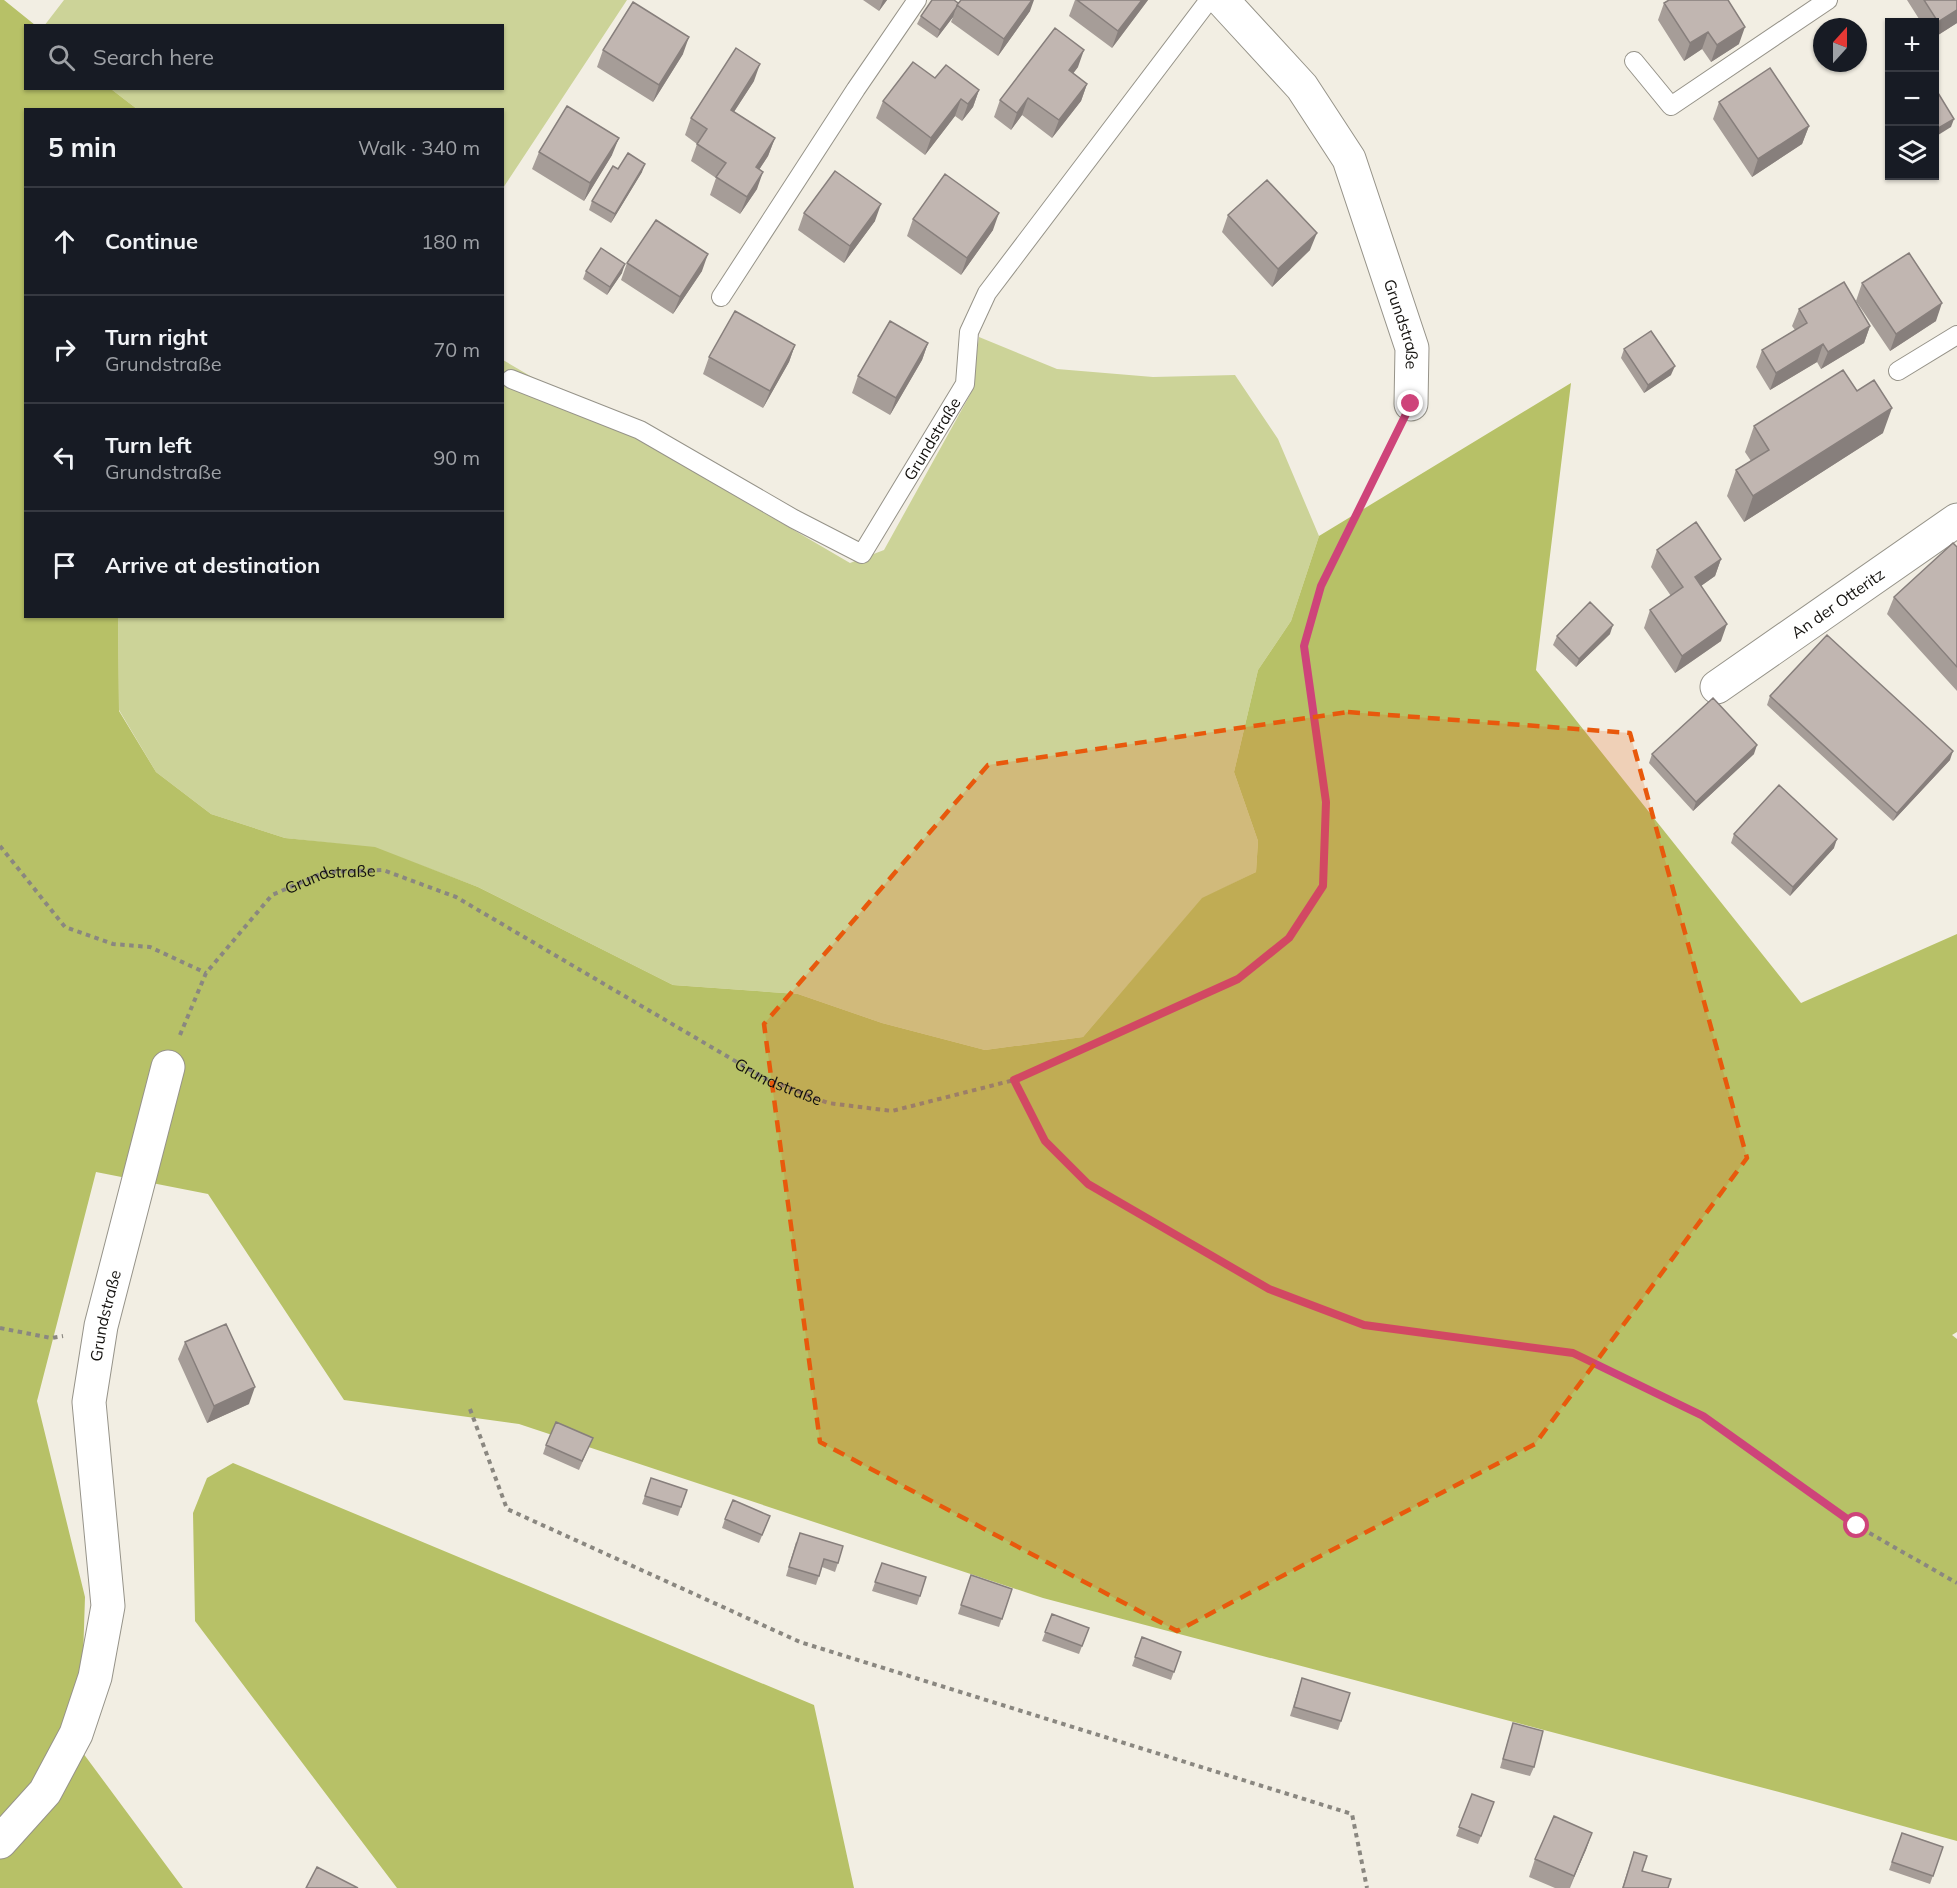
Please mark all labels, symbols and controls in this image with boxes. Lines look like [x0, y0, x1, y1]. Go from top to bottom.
north arrow [1813, 18, 1867, 72]
map controls [1885, 18, 1939, 180]
button: + [1885, 18, 1939, 72]
search box [24, 24, 504, 90]
icon: search [45, 41, 78, 74]
text: Search here [93, 43, 214, 71]
button: − [1885, 72, 1939, 126]
button: layers [1885, 126, 1939, 180]
text: 5 min [48, 131, 117, 164]
text: Walk · 340 m [358, 135, 480, 160]
icon: ahead [48, 225, 81, 258]
text: Continue [105, 227, 198, 255]
text: 180 m [421, 229, 480, 254]
street label: Grundstraße [1380, 276, 1422, 369]
text: Turn right [105, 323, 208, 351]
icon: right [48, 333, 81, 366]
text: 70 m [433, 337, 480, 362]
text: Grundstraße [105, 351, 222, 376]
route end [1397, 390, 1423, 416]
street label: Grundstraße [899, 393, 965, 484]
text: Turn left [105, 431, 192, 459]
icon: left [48, 441, 81, 474]
text: 90 m [433, 445, 480, 470]
text: Grundstraße [105, 459, 222, 484]
icon: arrive [48, 549, 81, 582]
text: Arrive at destination [105, 551, 320, 579]
street label: An der Otteritz [1787, 564, 1888, 642]
street label: Grundstraße [282, 860, 376, 898]
street label: Grundstraße [731, 1053, 825, 1110]
street label: Grundstraße [86, 1268, 125, 1363]
route start [1843, 1512, 1869, 1538]

